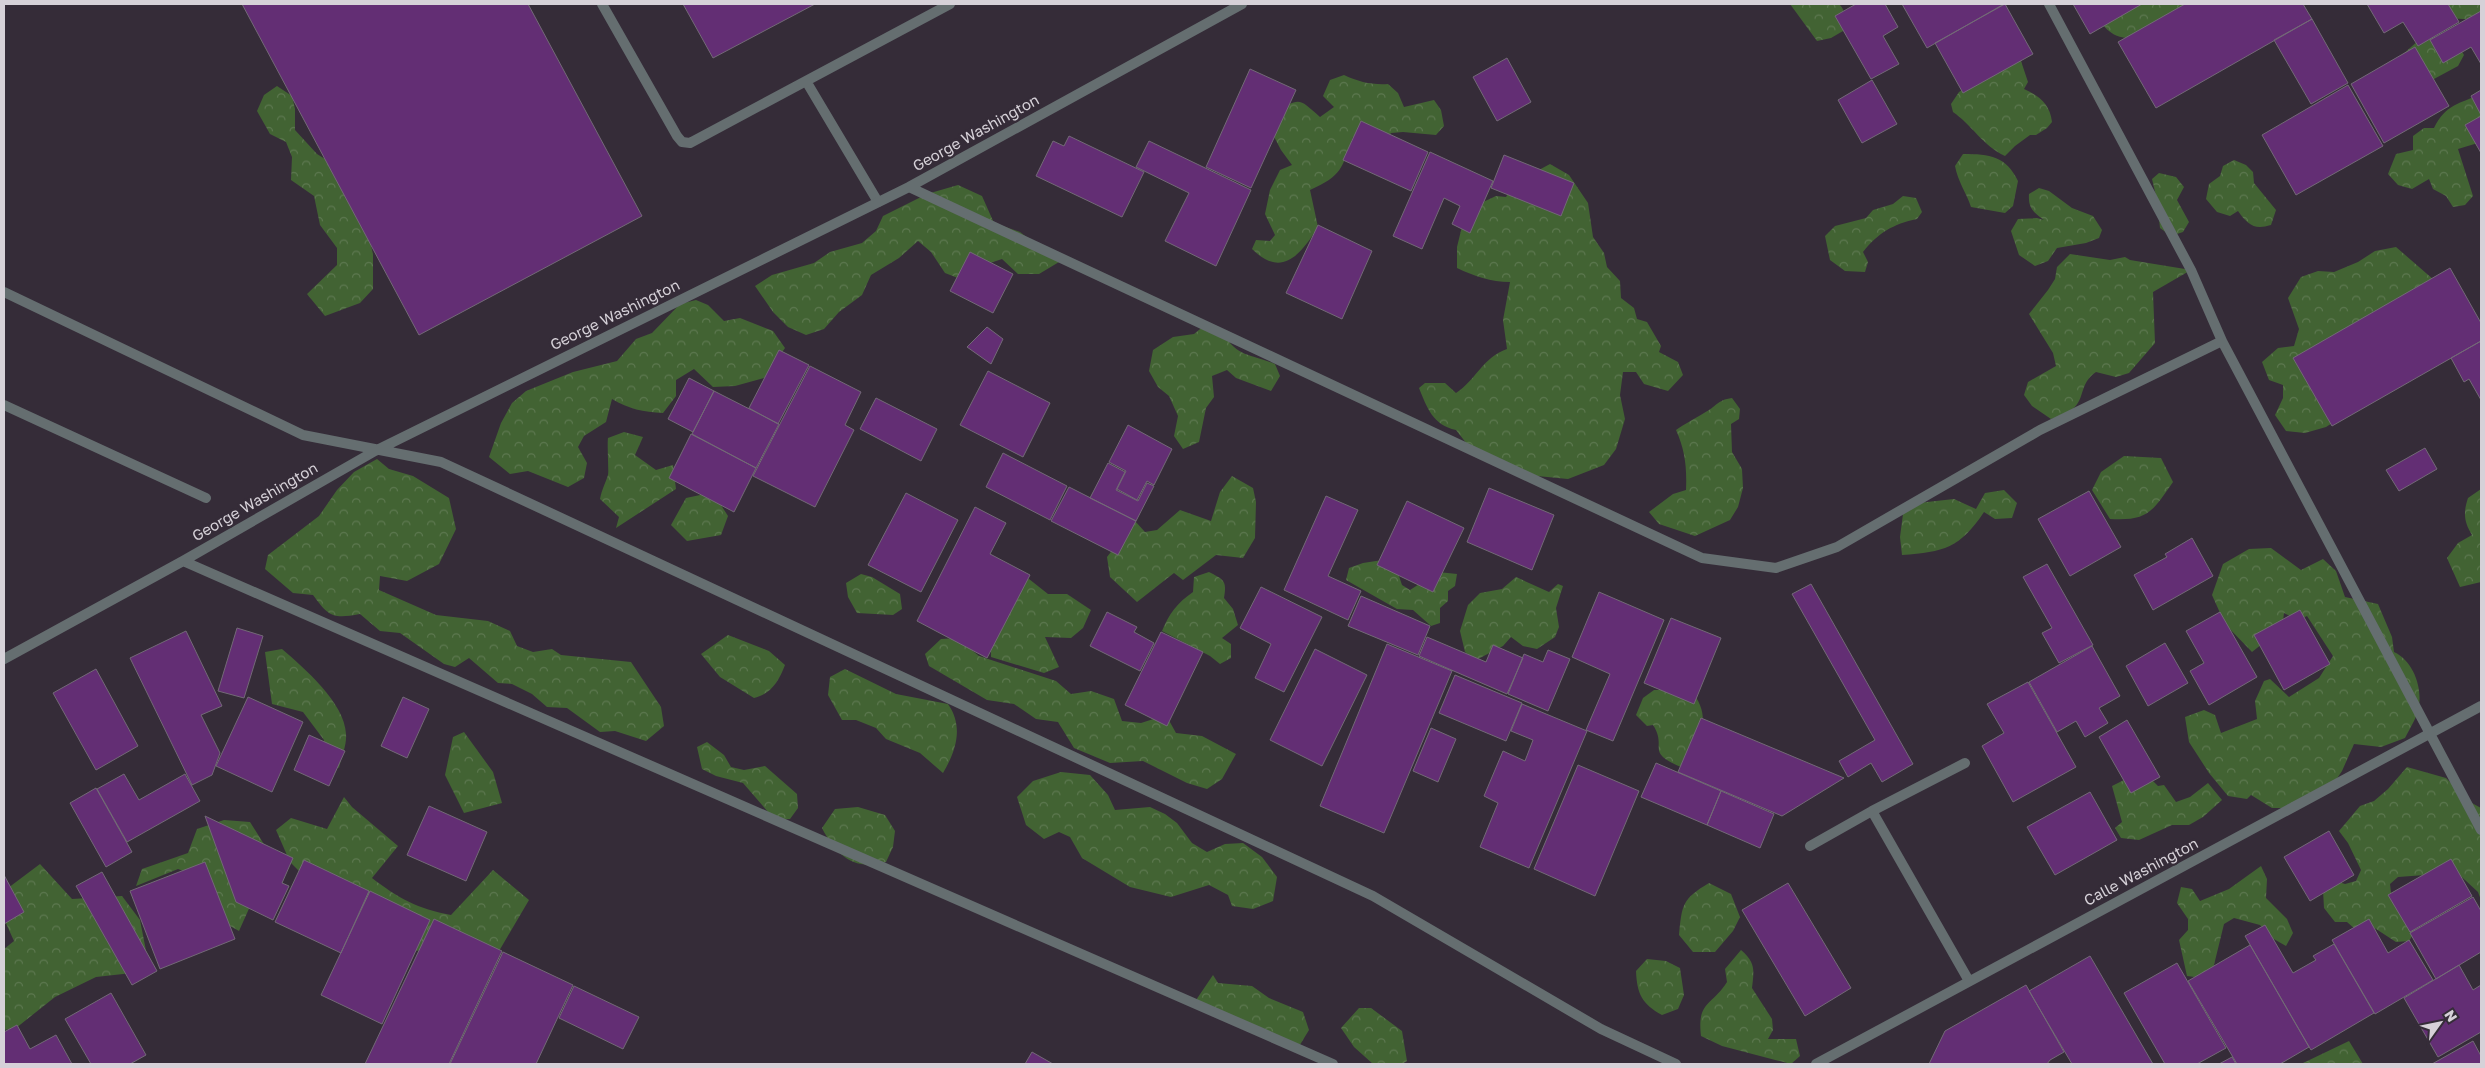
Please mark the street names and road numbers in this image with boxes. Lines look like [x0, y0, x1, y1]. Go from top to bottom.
street label: George Washington [909, 90, 1042, 174]
street label: George Washington [547, 275, 682, 353]
street label: George Washington [189, 458, 320, 544]
street label: Calle Washington [2080, 833, 2201, 909]

